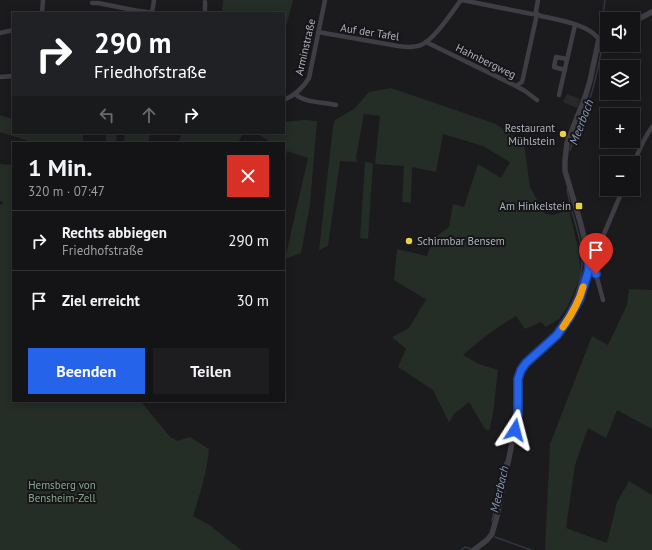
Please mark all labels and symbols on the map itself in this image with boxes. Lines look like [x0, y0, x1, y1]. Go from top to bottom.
street label: Arminstraße [292, 17, 318, 77]
street label: Auf der Tafel [340, 20, 401, 44]
street label: Hahnbergweg [454, 40, 519, 82]
water label: Meerbach [565, 97, 597, 147]
place label: Restaurant Mühlstein [505, 121, 555, 148]
marker: Restaurant Mühlstein [558, 129, 568, 139]
place label: Am Hinkelstein [500, 199, 571, 213]
marker: Am Hinkelstein [574, 201, 584, 211]
pin [579, 233, 613, 274]
place label: Schirmbar Bensem [417, 234, 505, 248]
marker: Schirmbar Bensem [404, 236, 414, 246]
position arrow [494, 409, 536, 451]
water label: Meerbach [486, 464, 512, 514]
park label: Hemsberg von Bensheim-Zell [28, 478, 97, 505]

